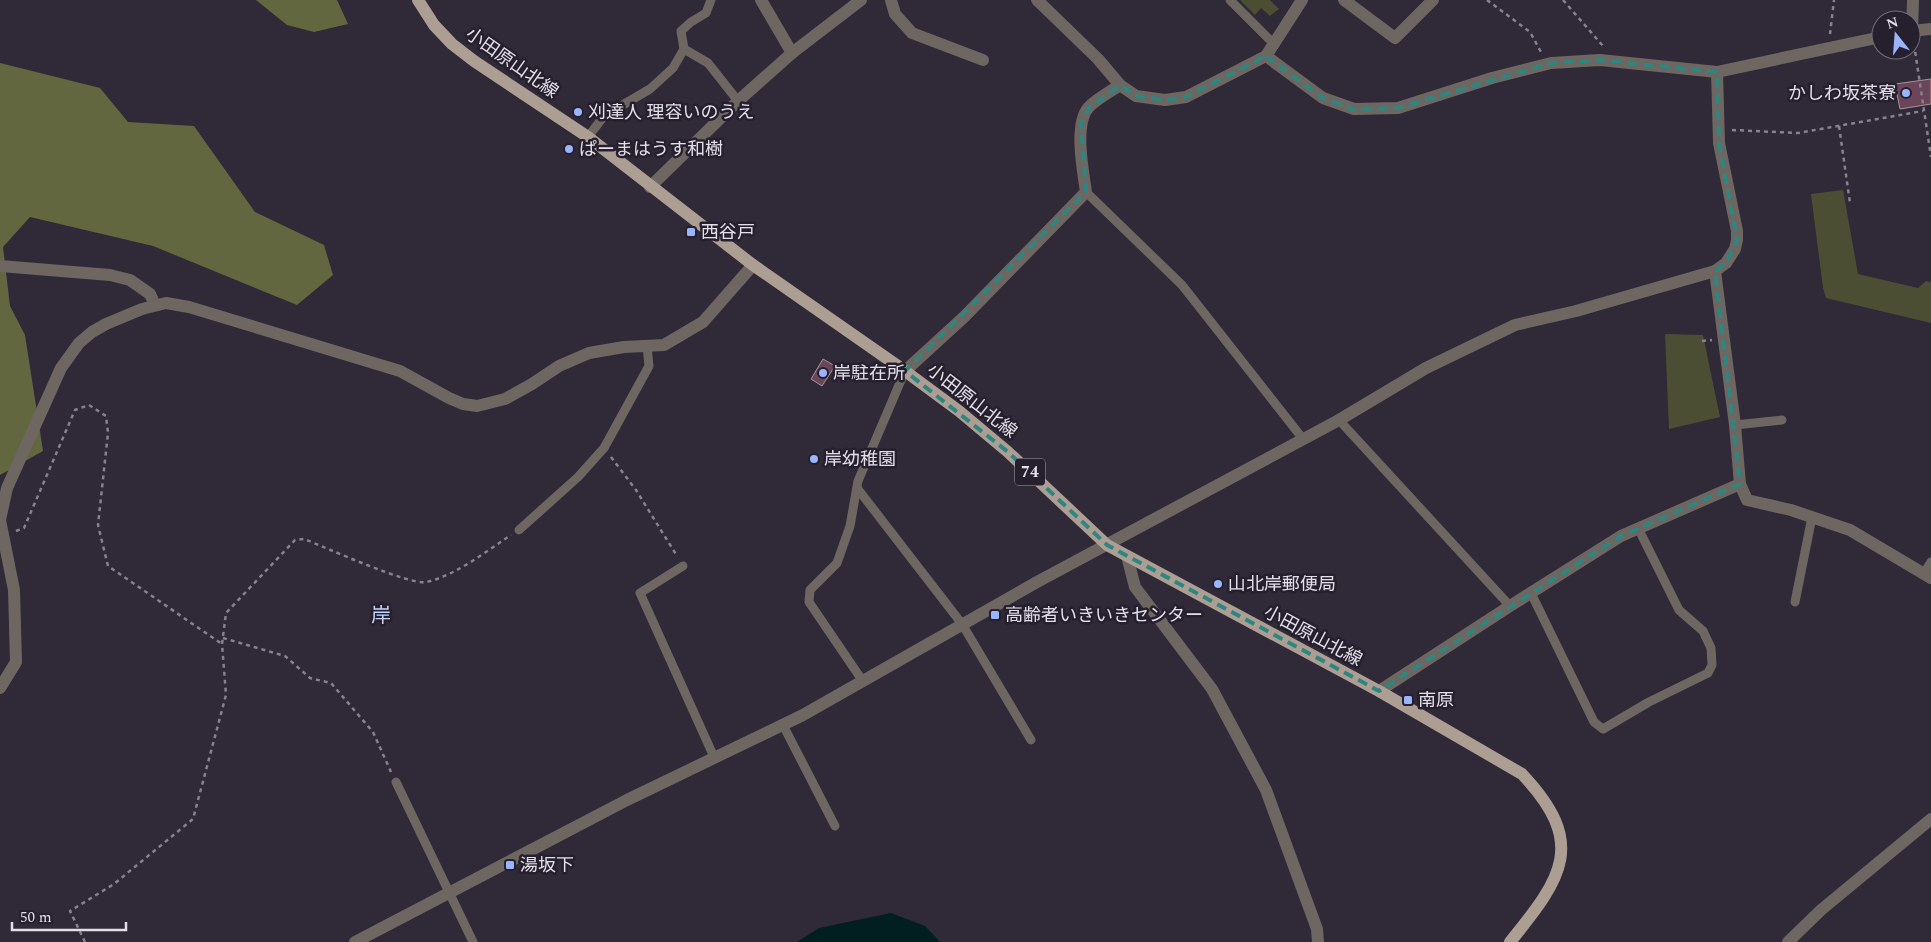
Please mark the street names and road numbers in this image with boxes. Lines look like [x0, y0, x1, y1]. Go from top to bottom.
street label: 小田原山北線 [460, 21, 564, 105]
street label: 小田原山北線 [921, 357, 1023, 445]
road number: 74 [1015, 458, 1045, 486]
street label: 小田原山北線 [1259, 599, 1367, 673]

